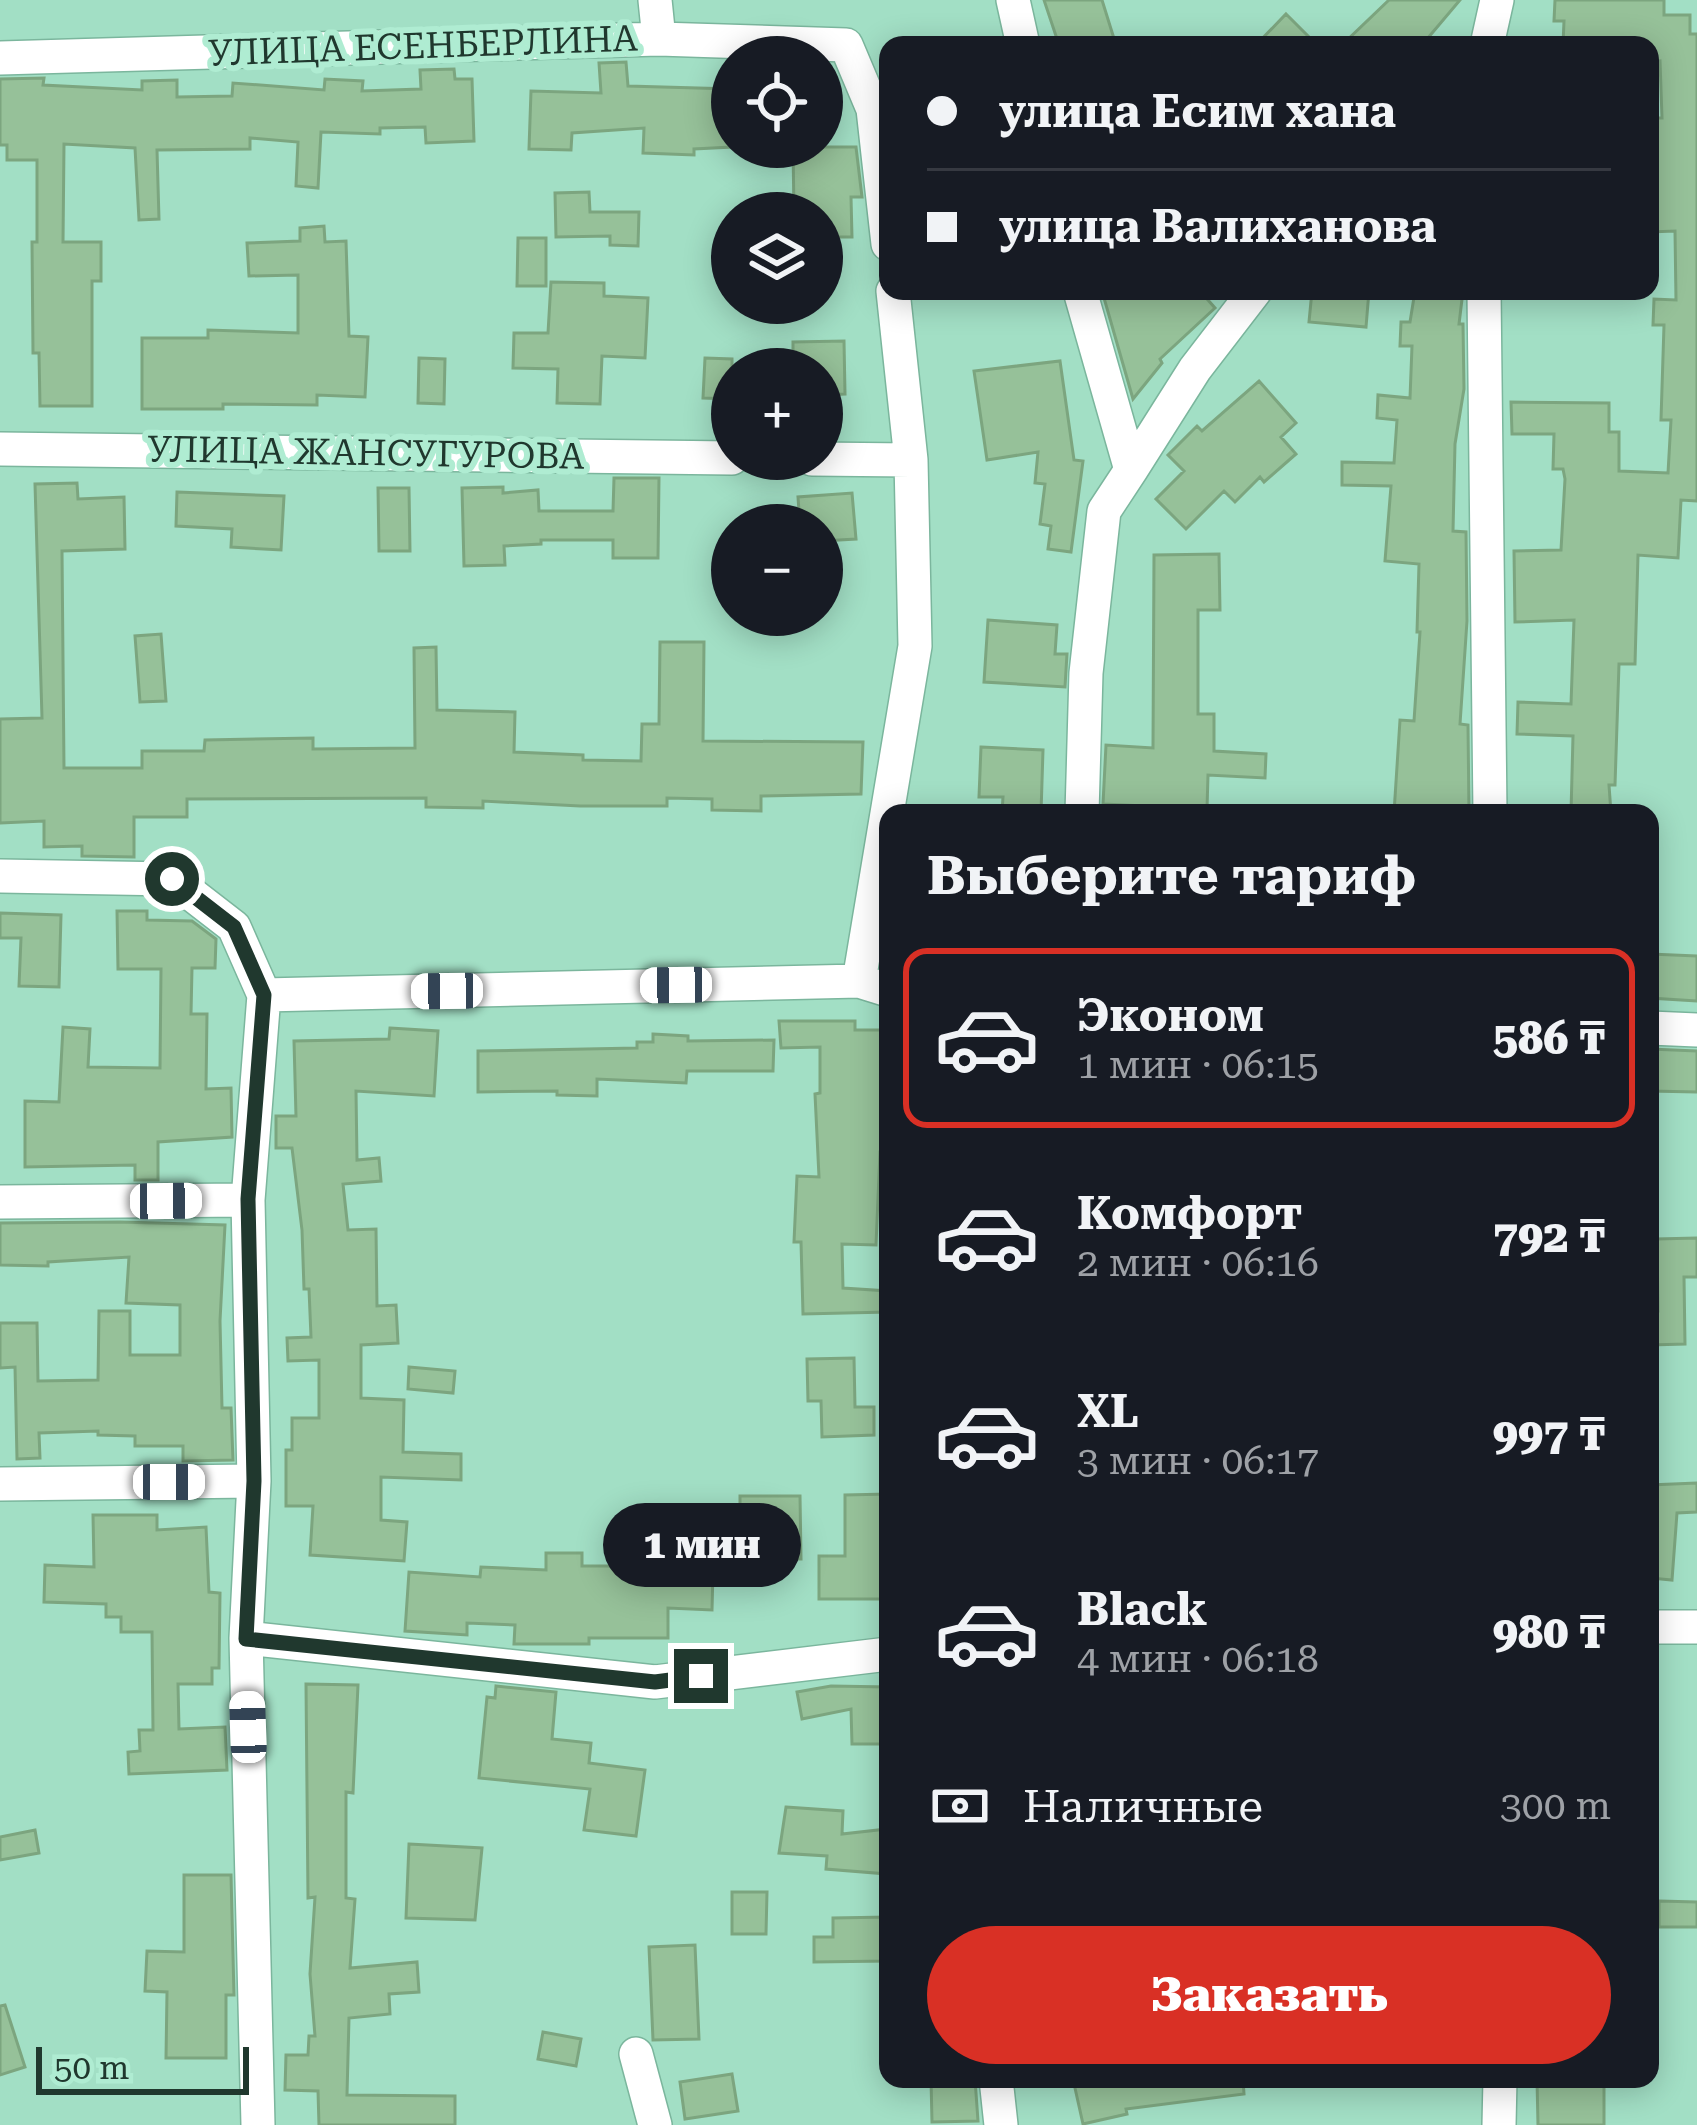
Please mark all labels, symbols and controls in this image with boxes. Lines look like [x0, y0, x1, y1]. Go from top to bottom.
street label: УЛИЦА ЕСЕНБЕРЛИНА [207, 18, 639, 74]
map controls [711, 36, 843, 636]
button: locate [711, 36, 843, 168]
text: улица Есим хана [999, 85, 1396, 138]
button: layers [711, 192, 843, 324]
text: улица Валиханова [999, 200, 1437, 253]
button: + [711, 348, 843, 480]
street label: УЛИЦА ЖАНСУГУРОВА [147, 428, 585, 478]
button: − [711, 504, 843, 636]
text: Выберите тариф [927, 844, 1416, 907]
route start [145, 852, 199, 906]
car [640, 966, 712, 1004]
car [411, 972, 483, 1010]
icon: car [933, 984, 1041, 1092]
text: Эконом [1077, 989, 1264, 1042]
text: 586 ₸ [1493, 1012, 1605, 1065]
text: 1 мин · 06:15 [1077, 1042, 1319, 1088]
car [130, 1182, 202, 1220]
icon: car [933, 1182, 1041, 1290]
text: Комфорт [1077, 1187, 1302, 1240]
text: 792 ₸ [1493, 1210, 1605, 1263]
text: 2 мин · 06:16 [1077, 1240, 1319, 1286]
icon: car [933, 1380, 1041, 1488]
text: XL [1077, 1385, 1139, 1438]
text: 997 ₸ [1493, 1408, 1605, 1461]
text: 3 мин · 06:17 [1077, 1438, 1319, 1484]
car [133, 1464, 205, 1500]
callout: 1 мин [602, 1502, 800, 1586]
text: 1 мин [643, 1522, 761, 1568]
icon: car [933, 1578, 1041, 1686]
text: Black [1077, 1583, 1207, 1636]
text: 980 ₸ [1493, 1606, 1605, 1659]
text: 4 мин · 06:18 [1077, 1636, 1319, 1682]
route end [674, 1649, 728, 1703]
car [229, 1690, 267, 1764]
icon: cash [927, 1773, 993, 1839]
text: Наличные [1023, 1780, 1263, 1833]
text: 300 m [1500, 1783, 1611, 1829]
button: Заказать [927, 1926, 1611, 2064]
scale bar [36, 2041, 249, 2094]
text: 50 m [54, 2048, 129, 2087]

